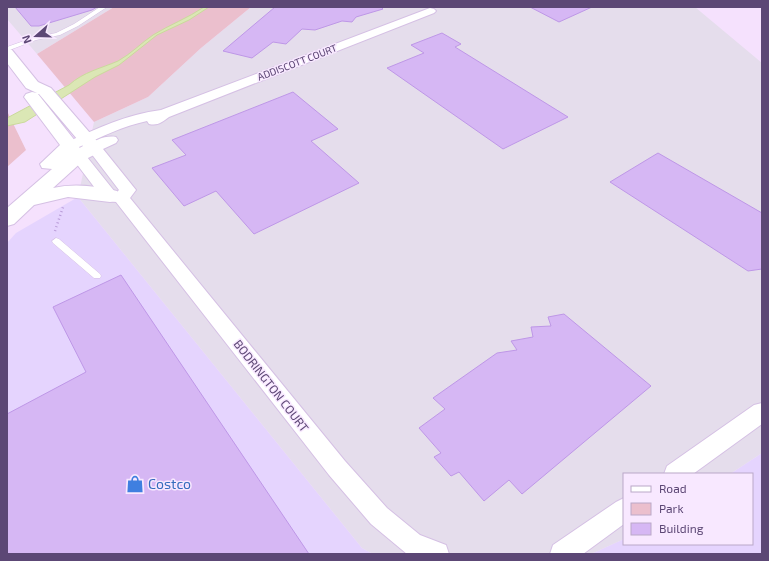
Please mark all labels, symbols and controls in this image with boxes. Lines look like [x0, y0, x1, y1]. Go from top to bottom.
north arrow [16, 16, 56, 56]
text: N [19, 34, 34, 46]
street label: ADDISCOTT COURT [256, 41, 339, 83]
street label: BODRINGTON COURT [232, 337, 312, 434]
legend [623, 473, 753, 545]
shop icon: Costco [125, 474, 145, 494]
place label: Costco [148, 475, 191, 492]
text: Road [659, 481, 687, 495]
text: Park [659, 501, 684, 515]
text: Building [659, 521, 704, 535]

